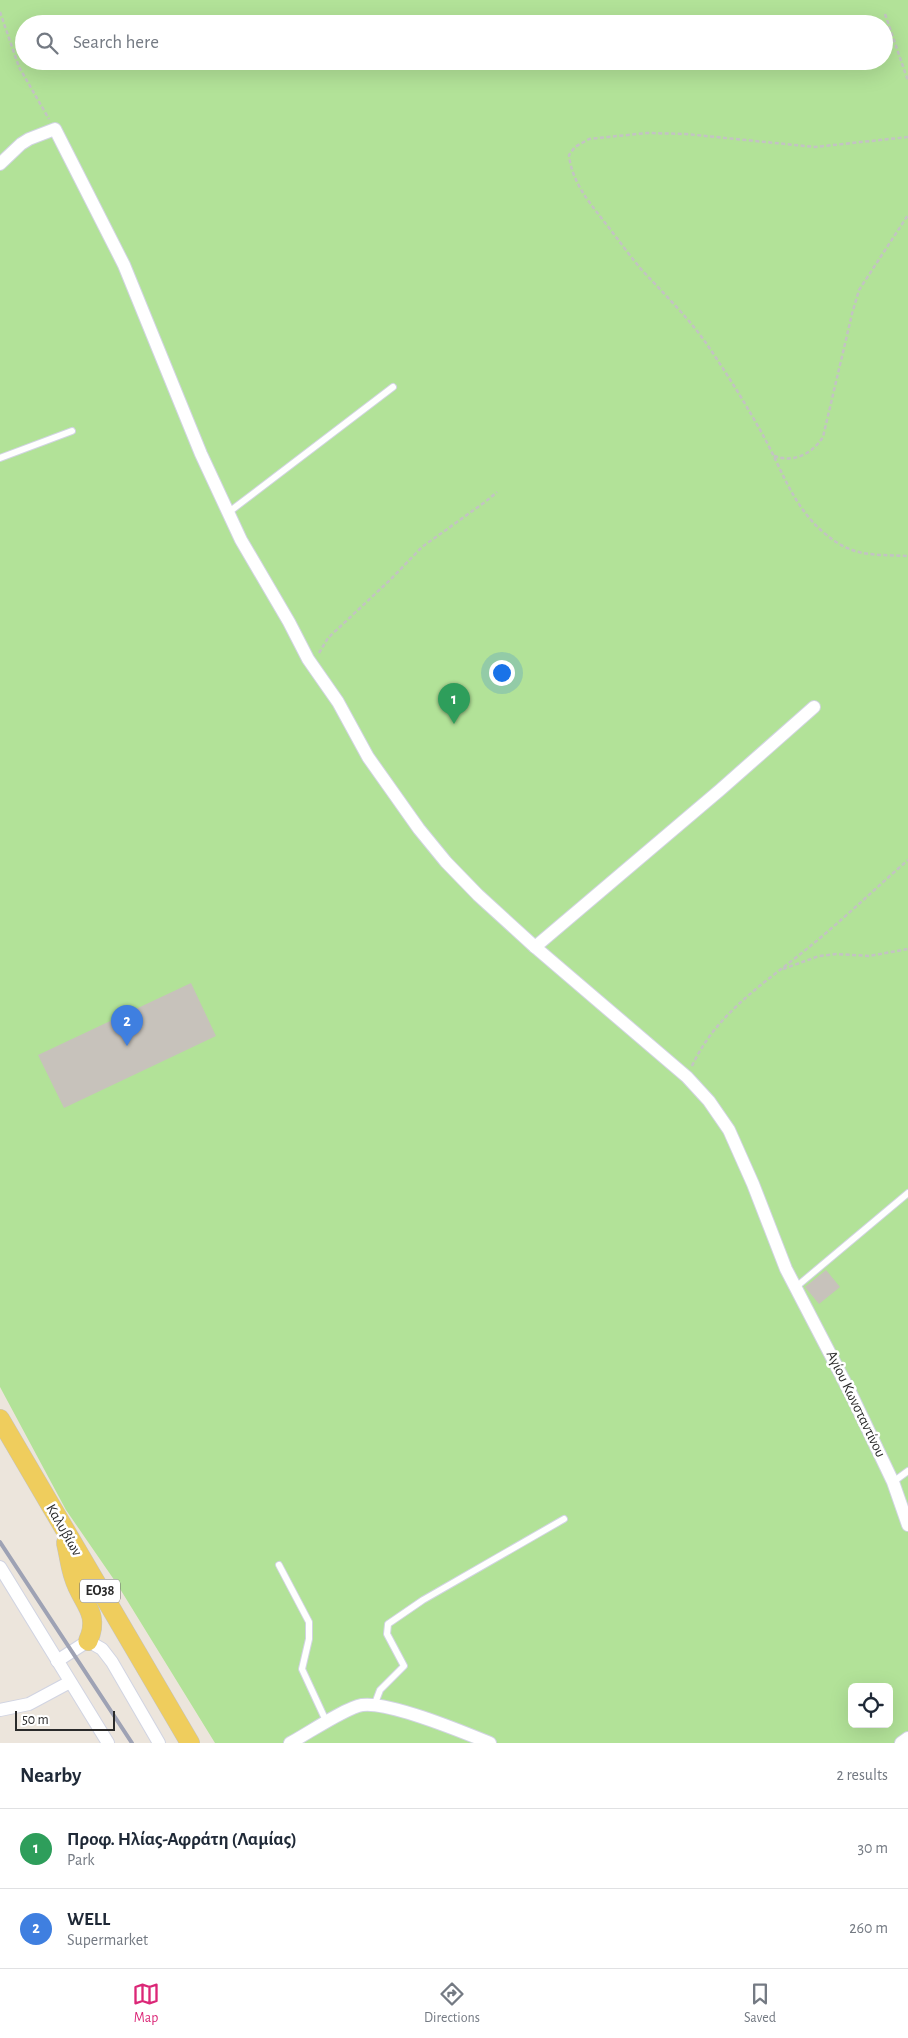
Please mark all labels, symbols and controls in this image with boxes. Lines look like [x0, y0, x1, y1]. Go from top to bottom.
search box [15, 15, 893, 70]
icon: search [33, 29, 61, 57]
text: Search here [73, 33, 159, 52]
your location [489, 660, 515, 686]
pin: 1 [438, 683, 470, 724]
pin: 2 [111, 1005, 143, 1046]
street label: Αγίου Κωνσταντίνου [824, 1348, 888, 1460]
street label: Καλυβίων [43, 1501, 85, 1559]
road number: ΕΟ38 [80, 1580, 120, 1602]
map controls [848, 1683, 893, 1728]
button: locate [848, 1683, 893, 1728]
scale bar [15, 1708, 115, 1731]
text: 50 m [22, 1713, 49, 1727]
text: Nearby [20, 1765, 81, 1786]
text: 2 results [836, 1767, 888, 1783]
text: Προφ. Ηλίας-Αφράτη (Λαμίας) [67, 1830, 297, 1849]
text: 1 [33, 1840, 39, 1856]
text: 30 m [858, 1840, 888, 1856]
text: Park [67, 1852, 95, 1868]
text: WELL [67, 1910, 110, 1929]
text: 2 [32, 1920, 40, 1936]
text: 260 m [849, 1920, 888, 1936]
text: Supermarket [67, 1932, 148, 1948]
tab: Map [132, 1980, 160, 2027]
tab: Directions [424, 1980, 480, 2027]
tab: Saved [744, 1980, 776, 2027]

